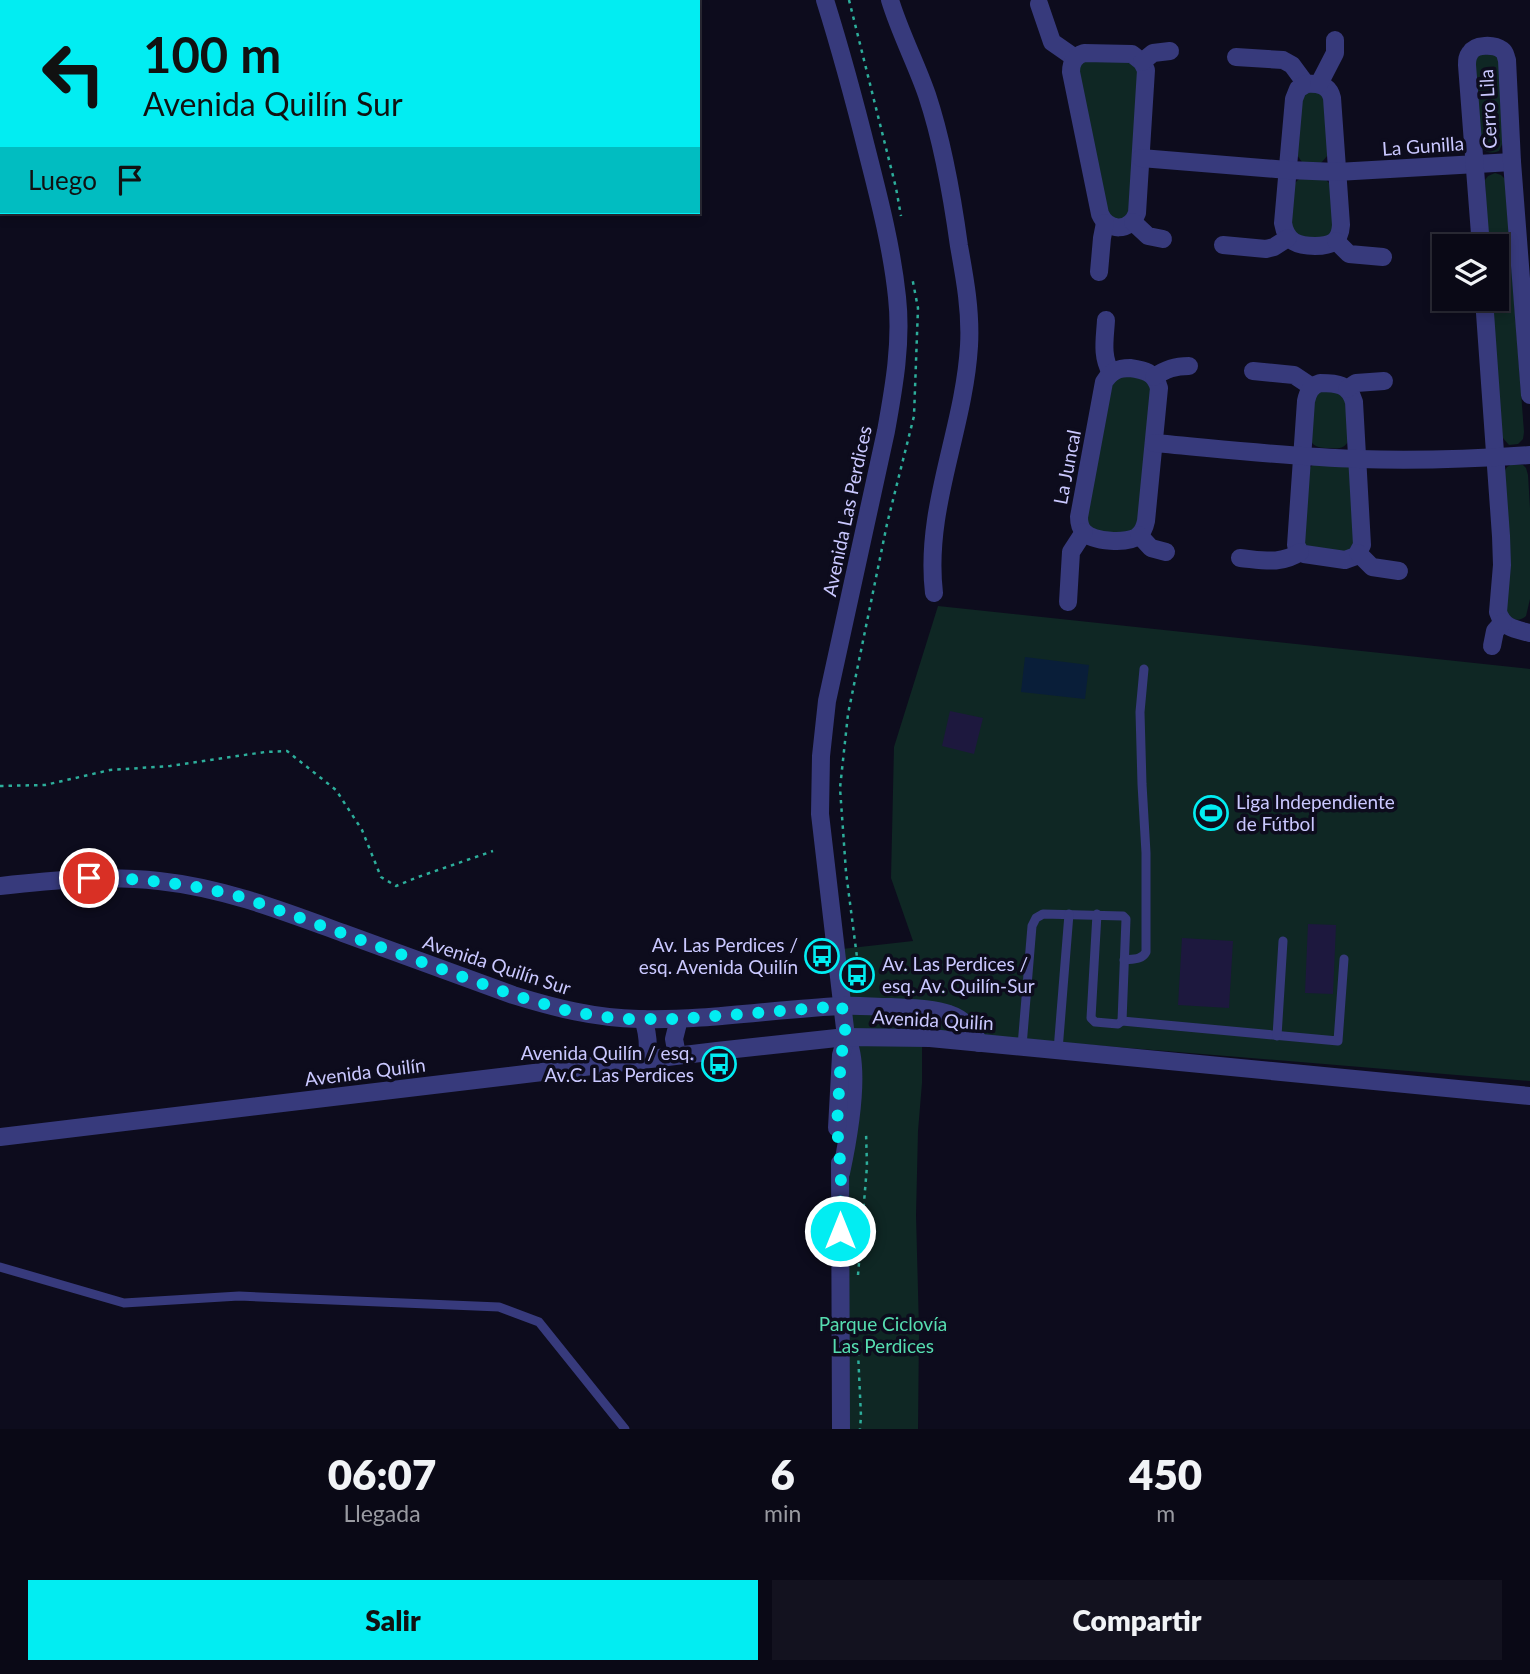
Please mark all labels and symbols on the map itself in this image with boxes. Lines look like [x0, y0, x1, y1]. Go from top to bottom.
street label: Cerro Lila [1474, 69, 1501, 150]
street label: La Gunilla [1381, 131, 1465, 160]
street label: Avenida Las Perdices [817, 423, 876, 598]
street label: La Juncal [1048, 428, 1085, 506]
place label: Liga Independiente de Fútbol [1236, 790, 1395, 835]
sports icon: Liga Independiente de Fútbol [1192, 794, 1230, 832]
pin [59, 848, 119, 908]
street label: Avenida Quilín Sur [420, 930, 574, 999]
place label: Av. Las Perdices / esq. Avenida Quilín [639, 933, 798, 978]
bus stop icon: Av. Las Perdices / esq. Avenida Quilín [803, 937, 841, 975]
place label: Av. Las Perdices / esq. Av. Quilín-Sur [882, 952, 1035, 997]
bus stop icon: Av. Las Perdices / esq. Av. Quilín-Sur [838, 956, 876, 994]
street label: Avenida Quilín [872, 1005, 994, 1034]
place label: Avenida Quilín / esq. Av.C. Las Perdices [521, 1041, 694, 1086]
bus stop icon: Avenida Quilín / esq. Av.C. Las Perdices [700, 1045, 738, 1083]
street label: Avenida Quilín [303, 1053, 427, 1090]
position arrow [803, 1194, 877, 1268]
park label: Parque Ciclovía Las Perdices [819, 1312, 947, 1357]

